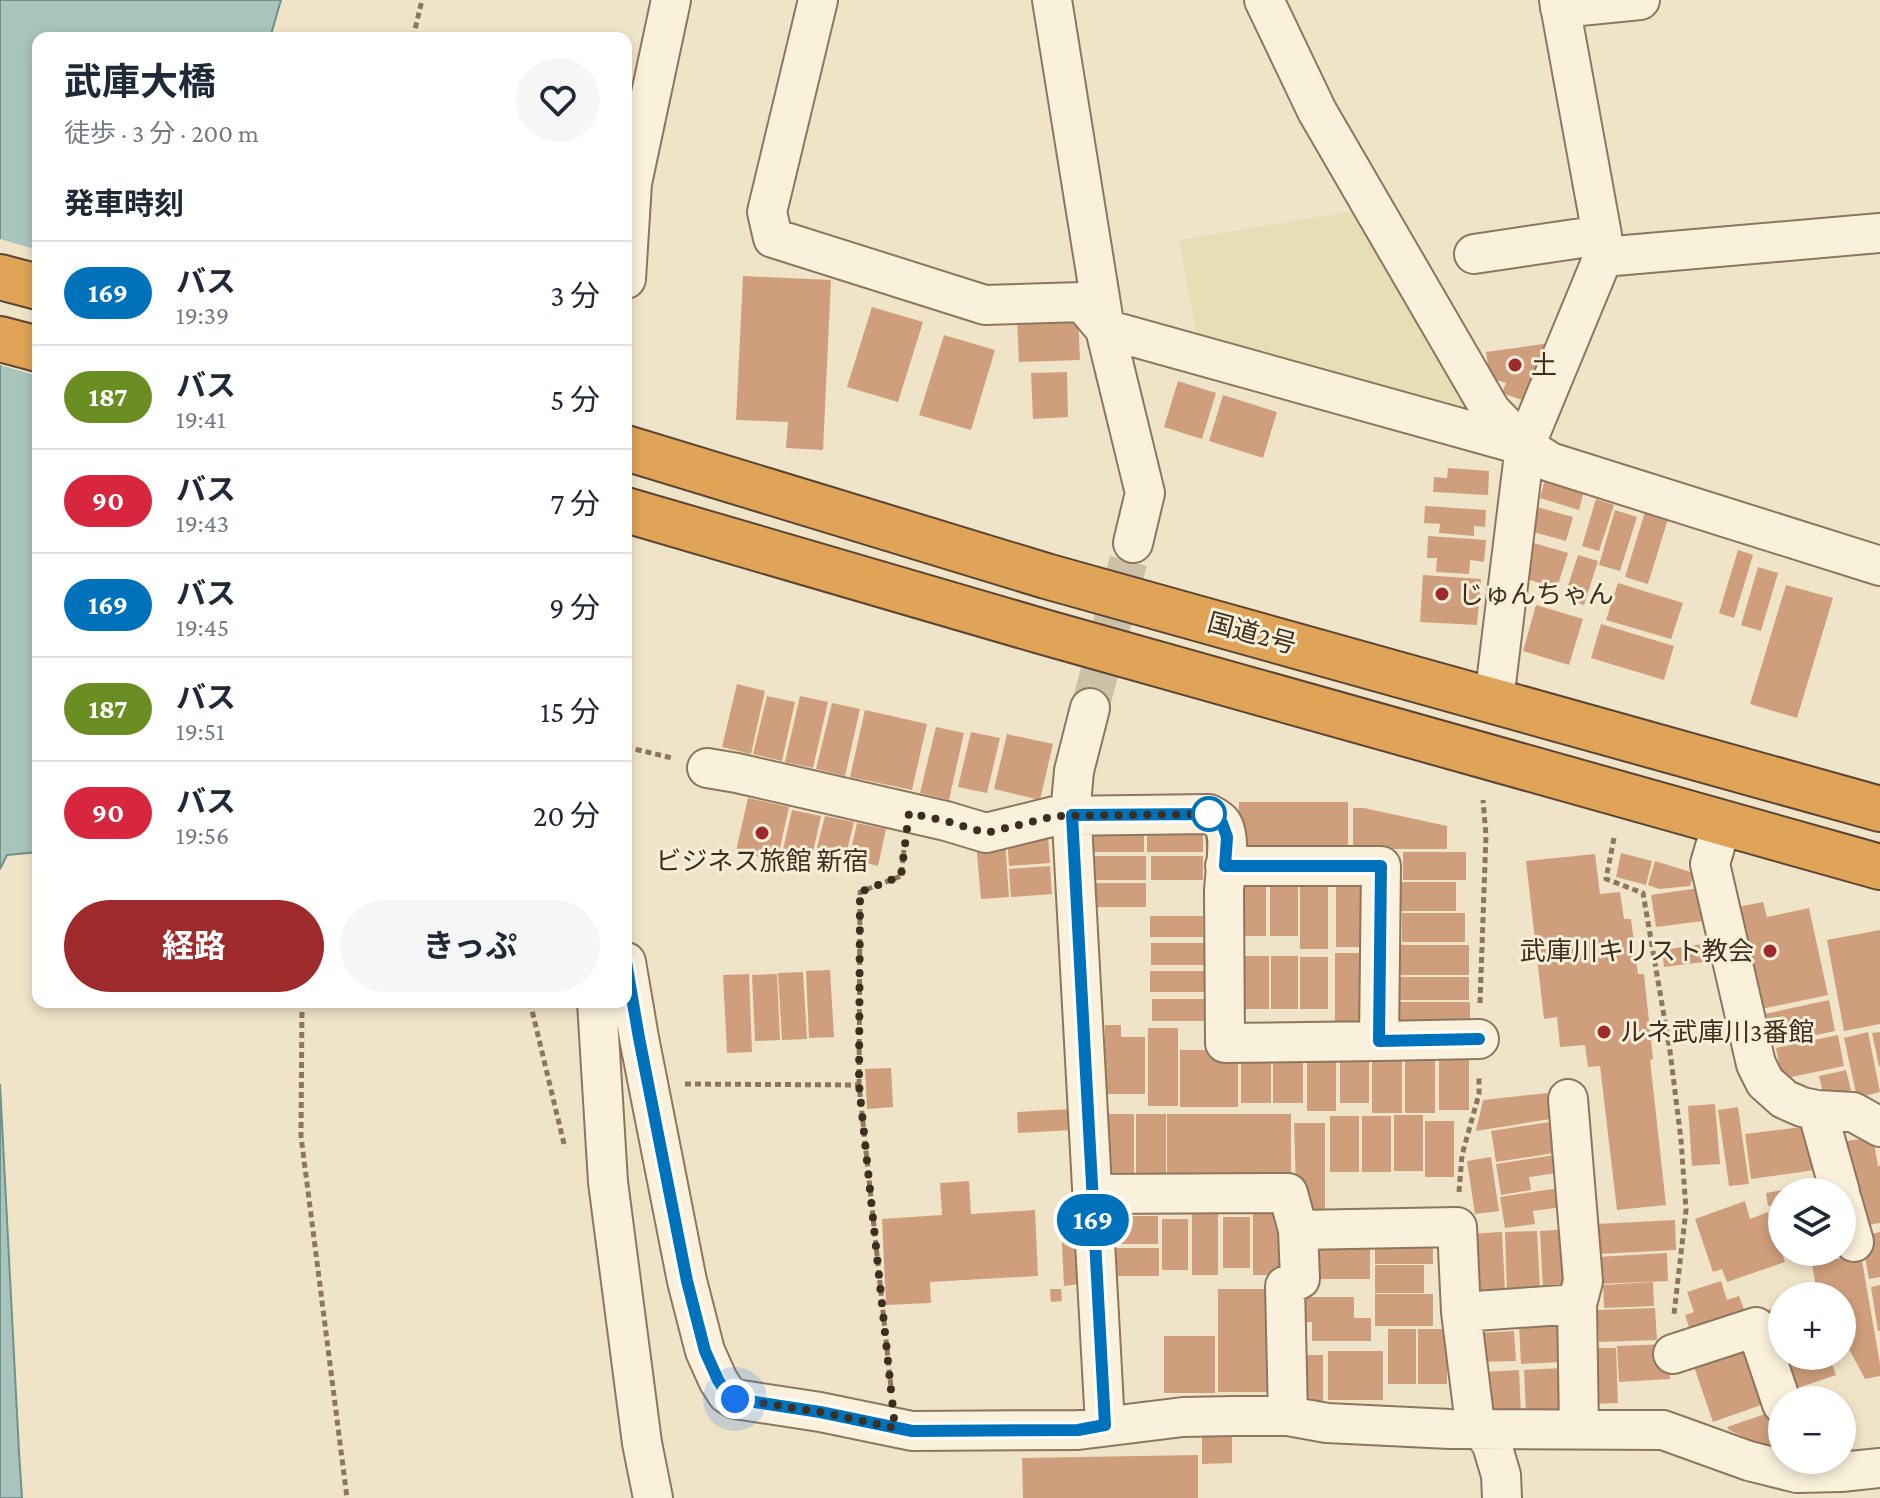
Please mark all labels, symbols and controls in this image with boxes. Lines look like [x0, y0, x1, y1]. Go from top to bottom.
button: heart [516, 58, 600, 142]
text: 武庫大橋 [64, 61, 216, 103]
text: 徒歩 · 3 分 · 200 m [64, 119, 259, 148]
text: 発車時刻 [64, 187, 184, 220]
text: バス [176, 265, 236, 298]
text: 169 [88, 277, 128, 308]
text: 3 分 [550, 279, 600, 312]
text: 19:39 [176, 301, 229, 330]
place label: 土 [1531, 351, 1557, 380]
marker: 土 [1506, 356, 1524, 374]
text: バス [176, 369, 236, 402]
text: 187 [88, 381, 128, 412]
text: 5 分 [550, 383, 600, 416]
text: 19:41 [176, 405, 226, 434]
text: バス [176, 473, 236, 506]
text: 90 [92, 485, 124, 516]
text: 7 分 [551, 487, 600, 520]
text: 19:43 [176, 509, 229, 538]
text: バス [176, 577, 236, 610]
place label: じゅんちゃん [1458, 580, 1614, 609]
marker: じゅんちゃん [1433, 585, 1451, 603]
text: 169 [88, 589, 128, 620]
text: 9 分 [549, 591, 600, 624]
street label: 国道2号 [1204, 608, 1299, 659]
text: 19:45 [176, 613, 229, 642]
text: バス [176, 681, 236, 714]
text: 187 [88, 693, 128, 724]
text: 15 分 [540, 695, 600, 728]
text: 19:51 [176, 717, 225, 746]
text: バス [176, 785, 236, 818]
text: 90 [92, 797, 124, 828]
unlabelled marker [1192, 797, 1226, 831]
text: 20 分 [533, 799, 600, 832]
text: 19:56 [176, 821, 229, 850]
marker: ビジネス旅館 新宿 [753, 824, 771, 842]
place label: ビジネス旅館 新宿 [656, 847, 868, 876]
button: 経路 [64, 900, 324, 992]
button: きっぷ [340, 900, 600, 992]
place label: 武庫川キリスト教会 [1520, 937, 1754, 966]
marker: 武庫川キリスト教会 [1761, 942, 1779, 960]
place label: ルネ武庫川3番館 [1620, 1018, 1814, 1047]
marker: ルネ武庫川3番館 [1595, 1023, 1613, 1041]
map controls [1768, 1178, 1856, 1474]
button: layers [1768, 1178, 1856, 1266]
line badge: 169 [1047, 1194, 1139, 1246]
text: 169 [1073, 1204, 1113, 1235]
button: + [1768, 1282, 1856, 1370]
your location [715, 1379, 755, 1419]
button: − [1768, 1386, 1856, 1474]

